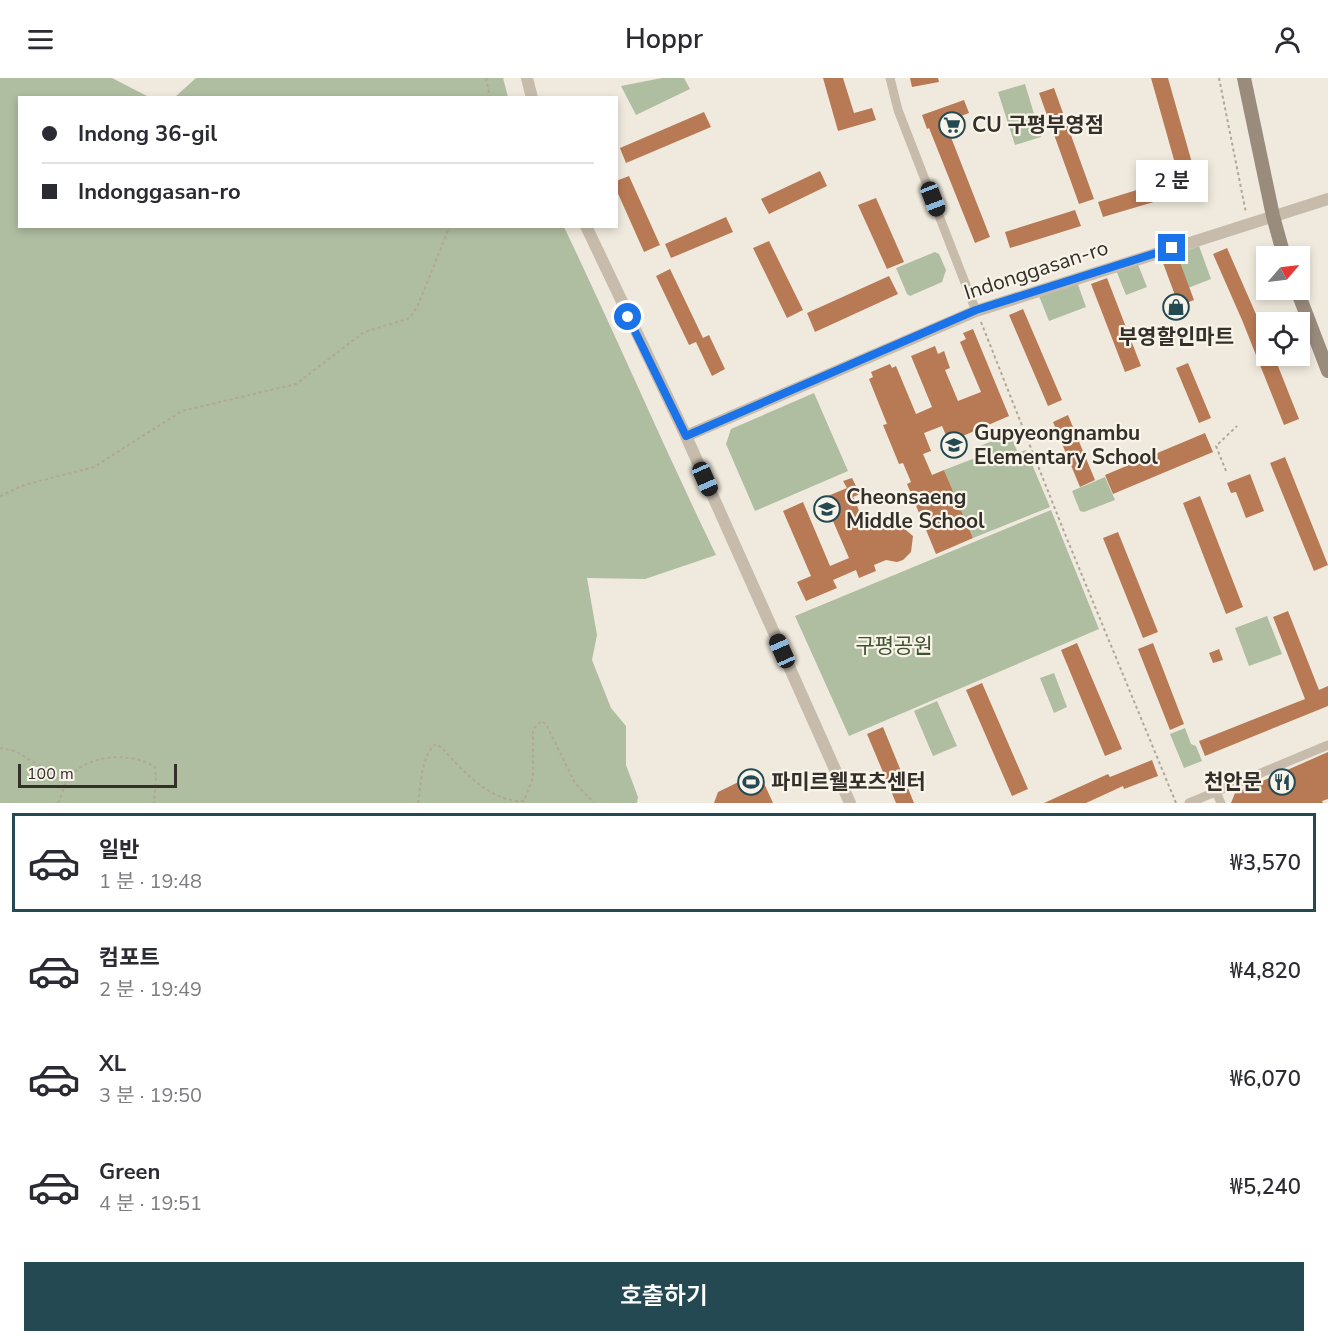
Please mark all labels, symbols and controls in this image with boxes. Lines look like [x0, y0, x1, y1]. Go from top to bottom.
text: Hoppr [625, 21, 703, 58]
icon: menu [24, 23, 57, 56]
icon: person [1271, 23, 1304, 56]
supermarket icon: CU 구평부영점 [937, 110, 967, 140]
place label: CU 구평부영점 [972, 111, 1104, 139]
text: Indong 36-gil [78, 119, 217, 149]
callout: 2 분 [1136, 161, 1208, 203]
text: 2 분 [1154, 167, 1190, 194]
text: Indonggasan-ro [78, 177, 241, 207]
car [918, 179, 948, 219]
street label: Indonggasan-ro [960, 234, 1112, 306]
route end [1158, 234, 1185, 261]
north arrow [1256, 246, 1310, 300]
map controls [1256, 246, 1310, 366]
shop icon: 부영할인마트 [1161, 292, 1191, 322]
route start [614, 303, 641, 330]
button: locate [1256, 312, 1310, 366]
place label: 부영할인마트 [1118, 323, 1234, 351]
place label: Gupyeongnambu Elementary School [974, 419, 1158, 471]
school or university icon: Gupyeongnambu Elementary School [939, 430, 969, 460]
car [689, 459, 721, 499]
place label: Cheonsaeng Middle School [846, 483, 985, 535]
school or university icon: Cheonsaeng Middle School [812, 494, 842, 524]
car [766, 631, 798, 671]
park label: 구평공원 [855, 632, 933, 660]
scale bar [18, 761, 177, 788]
text: 100 m [27, 763, 74, 785]
sports icon: 파미르웰포츠센터 [736, 767, 766, 797]
restaurant icon: 천안문 [1267, 767, 1297, 797]
place label: 파미르웰포츠센터 [771, 768, 926, 796]
place label: 천안문 [1204, 768, 1262, 796]
text: 일반 [99, 835, 139, 865]
icon: car [27, 836, 81, 890]
text: ₩3,570 [1230, 848, 1301, 878]
text: 1 분 · 19:48 [99, 868, 202, 895]
text: 컴포트 [99, 943, 160, 973]
icon: car [27, 944, 81, 998]
text: ₩4,820 [1230, 956, 1301, 986]
text: 2 분 · 19:49 [99, 976, 202, 1003]
text: XL [99, 1049, 126, 1079]
icon: car [27, 1052, 81, 1106]
text: ₩6,070 [1230, 1064, 1301, 1094]
text: 3 분 · 19:50 [99, 1082, 202, 1109]
text: Green [99, 1157, 160, 1187]
icon: car [27, 1160, 81, 1214]
text: ₩5,240 [1230, 1172, 1301, 1202]
text: 4 분 · 19:51 [99, 1190, 202, 1217]
button: 호출하기 [24, 1262, 1304, 1331]

